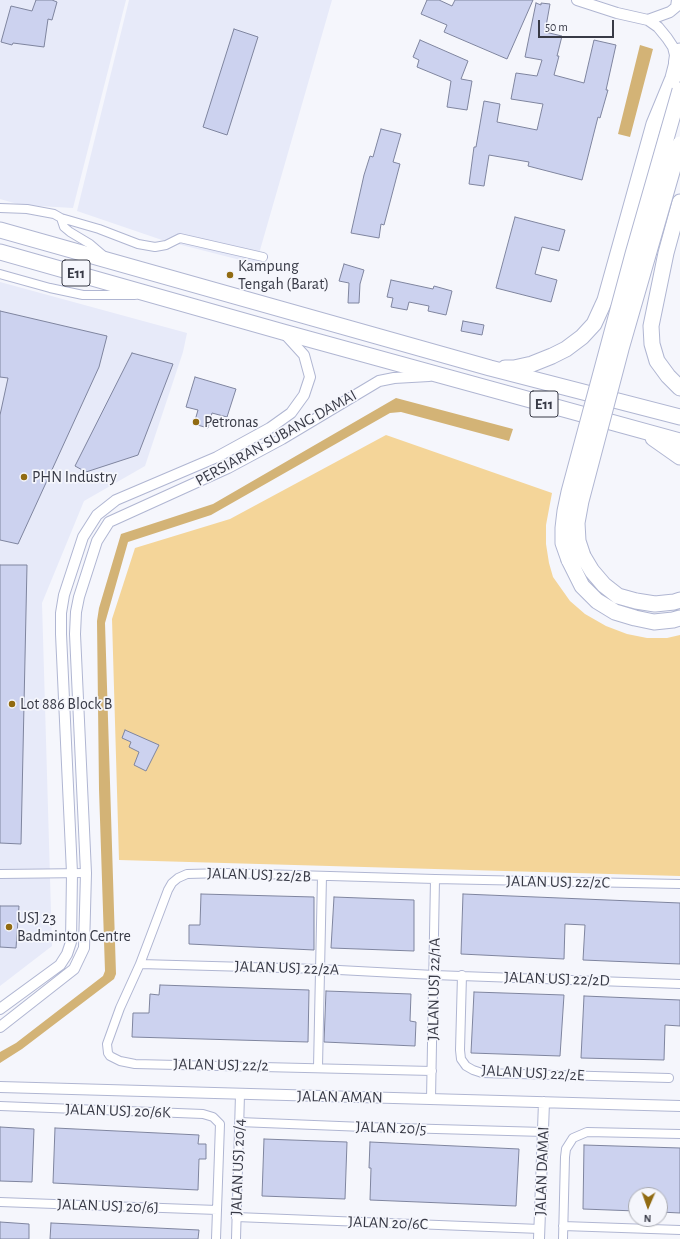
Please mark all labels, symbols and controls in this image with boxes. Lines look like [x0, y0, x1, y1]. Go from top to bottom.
scale bar [540, 12, 616, 38]
text: 50 m [545, 21, 568, 33]
place label: Kampung Tengah (Barat) [238, 256, 329, 294]
road number: E11 [62, 260, 90, 286]
marker: Kampung Tengah (Barat) [225, 270, 235, 280]
street label: PERSIARAN SUBANG DAMAI [192, 386, 360, 490]
road number: E11 [530, 391, 558, 417]
place label: Petronas [204, 412, 259, 432]
marker: Petronas [191, 417, 201, 427]
place label: PHN Industry [32, 467, 117, 487]
marker: PHN Industry [19, 472, 29, 482]
place label: Lot 886 Block B [20, 694, 112, 714]
marker: Lot 886 Block B [7, 699, 17, 709]
street label: JALAN USJ 22/2B [207, 864, 311, 886]
street label: JALAN USJ 22/2C [506, 871, 610, 893]
place label: USJ 23 Badminton Centre [17, 908, 131, 946]
marker: USJ 23 Badminton Centre [4, 922, 14, 932]
street label: JALAN USJ 22/1A [424, 937, 444, 1041]
street label: JALAN USJ 22/2A [234, 957, 340, 979]
street label: JALAN USJ 22/2D [504, 968, 610, 990]
street label: JALAN USJ 22/2 [173, 1055, 269, 1075]
street label: JALAN USJ 22/2E [481, 1061, 585, 1085]
street label: JALAN AMAN [297, 1087, 383, 1107]
street label: JALAN USJ 20/6K [65, 1100, 171, 1122]
street label: JALAN 20/5 [355, 1117, 427, 1139]
street label: JALAN USJ 20/4 [227, 1118, 249, 1216]
street label: JALAN DAMAI [531, 1126, 553, 1216]
north arrow [628, 1187, 668, 1227]
street label: JALAN USJ 20/6J [57, 1195, 159, 1217]
street label: JALAN 20/6C [348, 1212, 428, 1234]
text: N [644, 1213, 652, 1224]

